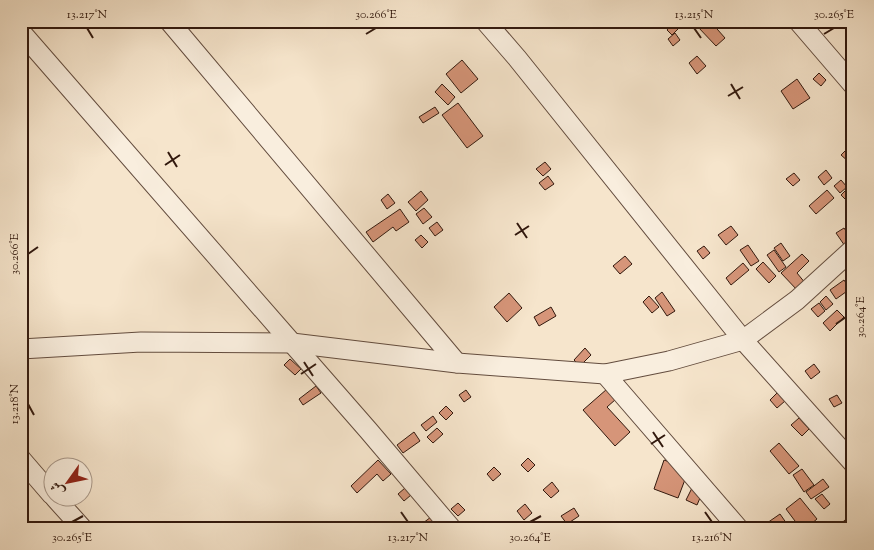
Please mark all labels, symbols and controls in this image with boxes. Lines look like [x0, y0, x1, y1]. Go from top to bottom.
text: 13.217°N [67, 6, 108, 24]
text: 30.266°E [355, 6, 398, 24]
text: 13.215°N [675, 6, 714, 24]
text: 30.265°E [814, 6, 855, 24]
text: 30.266°E [6, 232, 24, 275]
text: 30.264°E [852, 296, 870, 338]
text: 13.218°N [6, 383, 24, 424]
north arrow [42, 458, 92, 508]
text: ش [47, 477, 71, 499]
text: 30.265°E [52, 529, 93, 547]
text: 13.217°N [388, 529, 429, 547]
text: 30.264°E [509, 529, 551, 547]
text: 13.216°N [692, 529, 733, 547]

